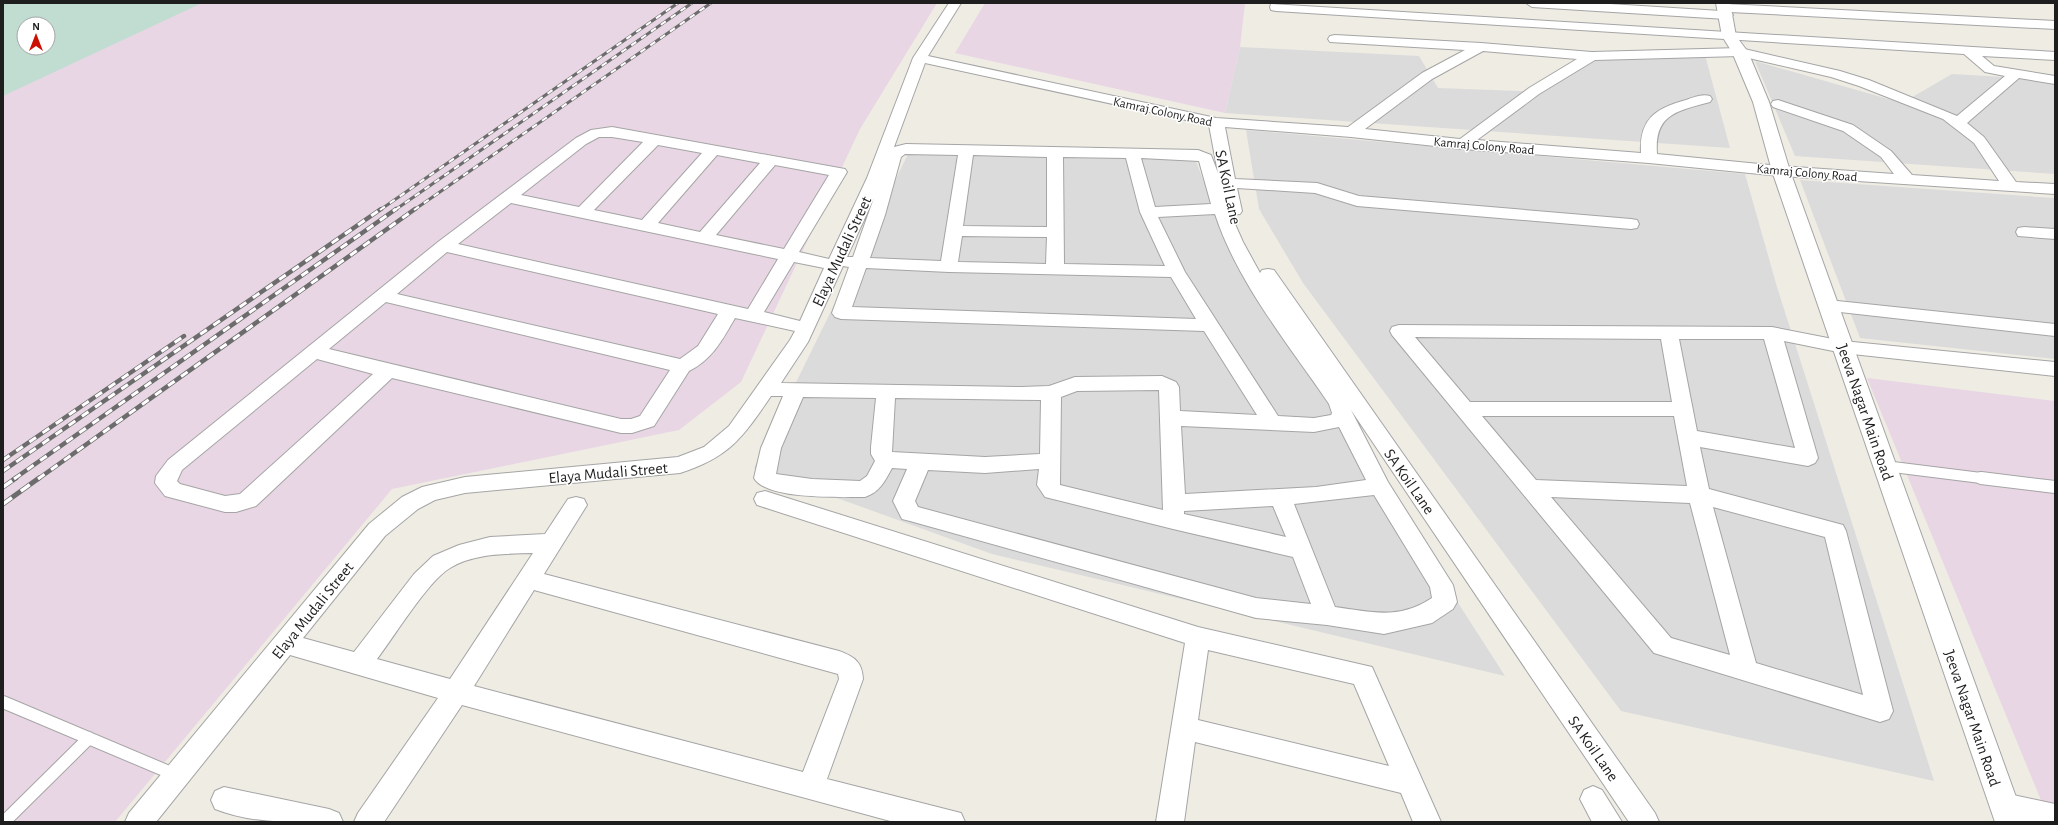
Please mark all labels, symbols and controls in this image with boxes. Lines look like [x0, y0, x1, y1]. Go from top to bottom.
north arrow [16, 16, 56, 56]
text: N [32, 21, 40, 32]
street label: Kamraj Colony Road [1112, 96, 1214, 129]
street label: Kamraj Colony Road [1433, 136, 1535, 157]
street label: SA Koil Lane [1212, 149, 1244, 226]
street label: Kamraj Colony Road [1756, 163, 1858, 184]
street label: Elaya Mudali Street [809, 194, 875, 309]
street label: Jeeva Nagar Main Road [1834, 342, 1896, 483]
street label: SA Koil Lane [1381, 446, 1437, 517]
street label: Elaya Mudali Street [548, 460, 668, 487]
street label: Elaya Mudali Street [269, 559, 357, 663]
street label: Jeeva Nagar Main Road [1941, 648, 2003, 789]
street label: SA Koil Lane [1565, 713, 1621, 784]

